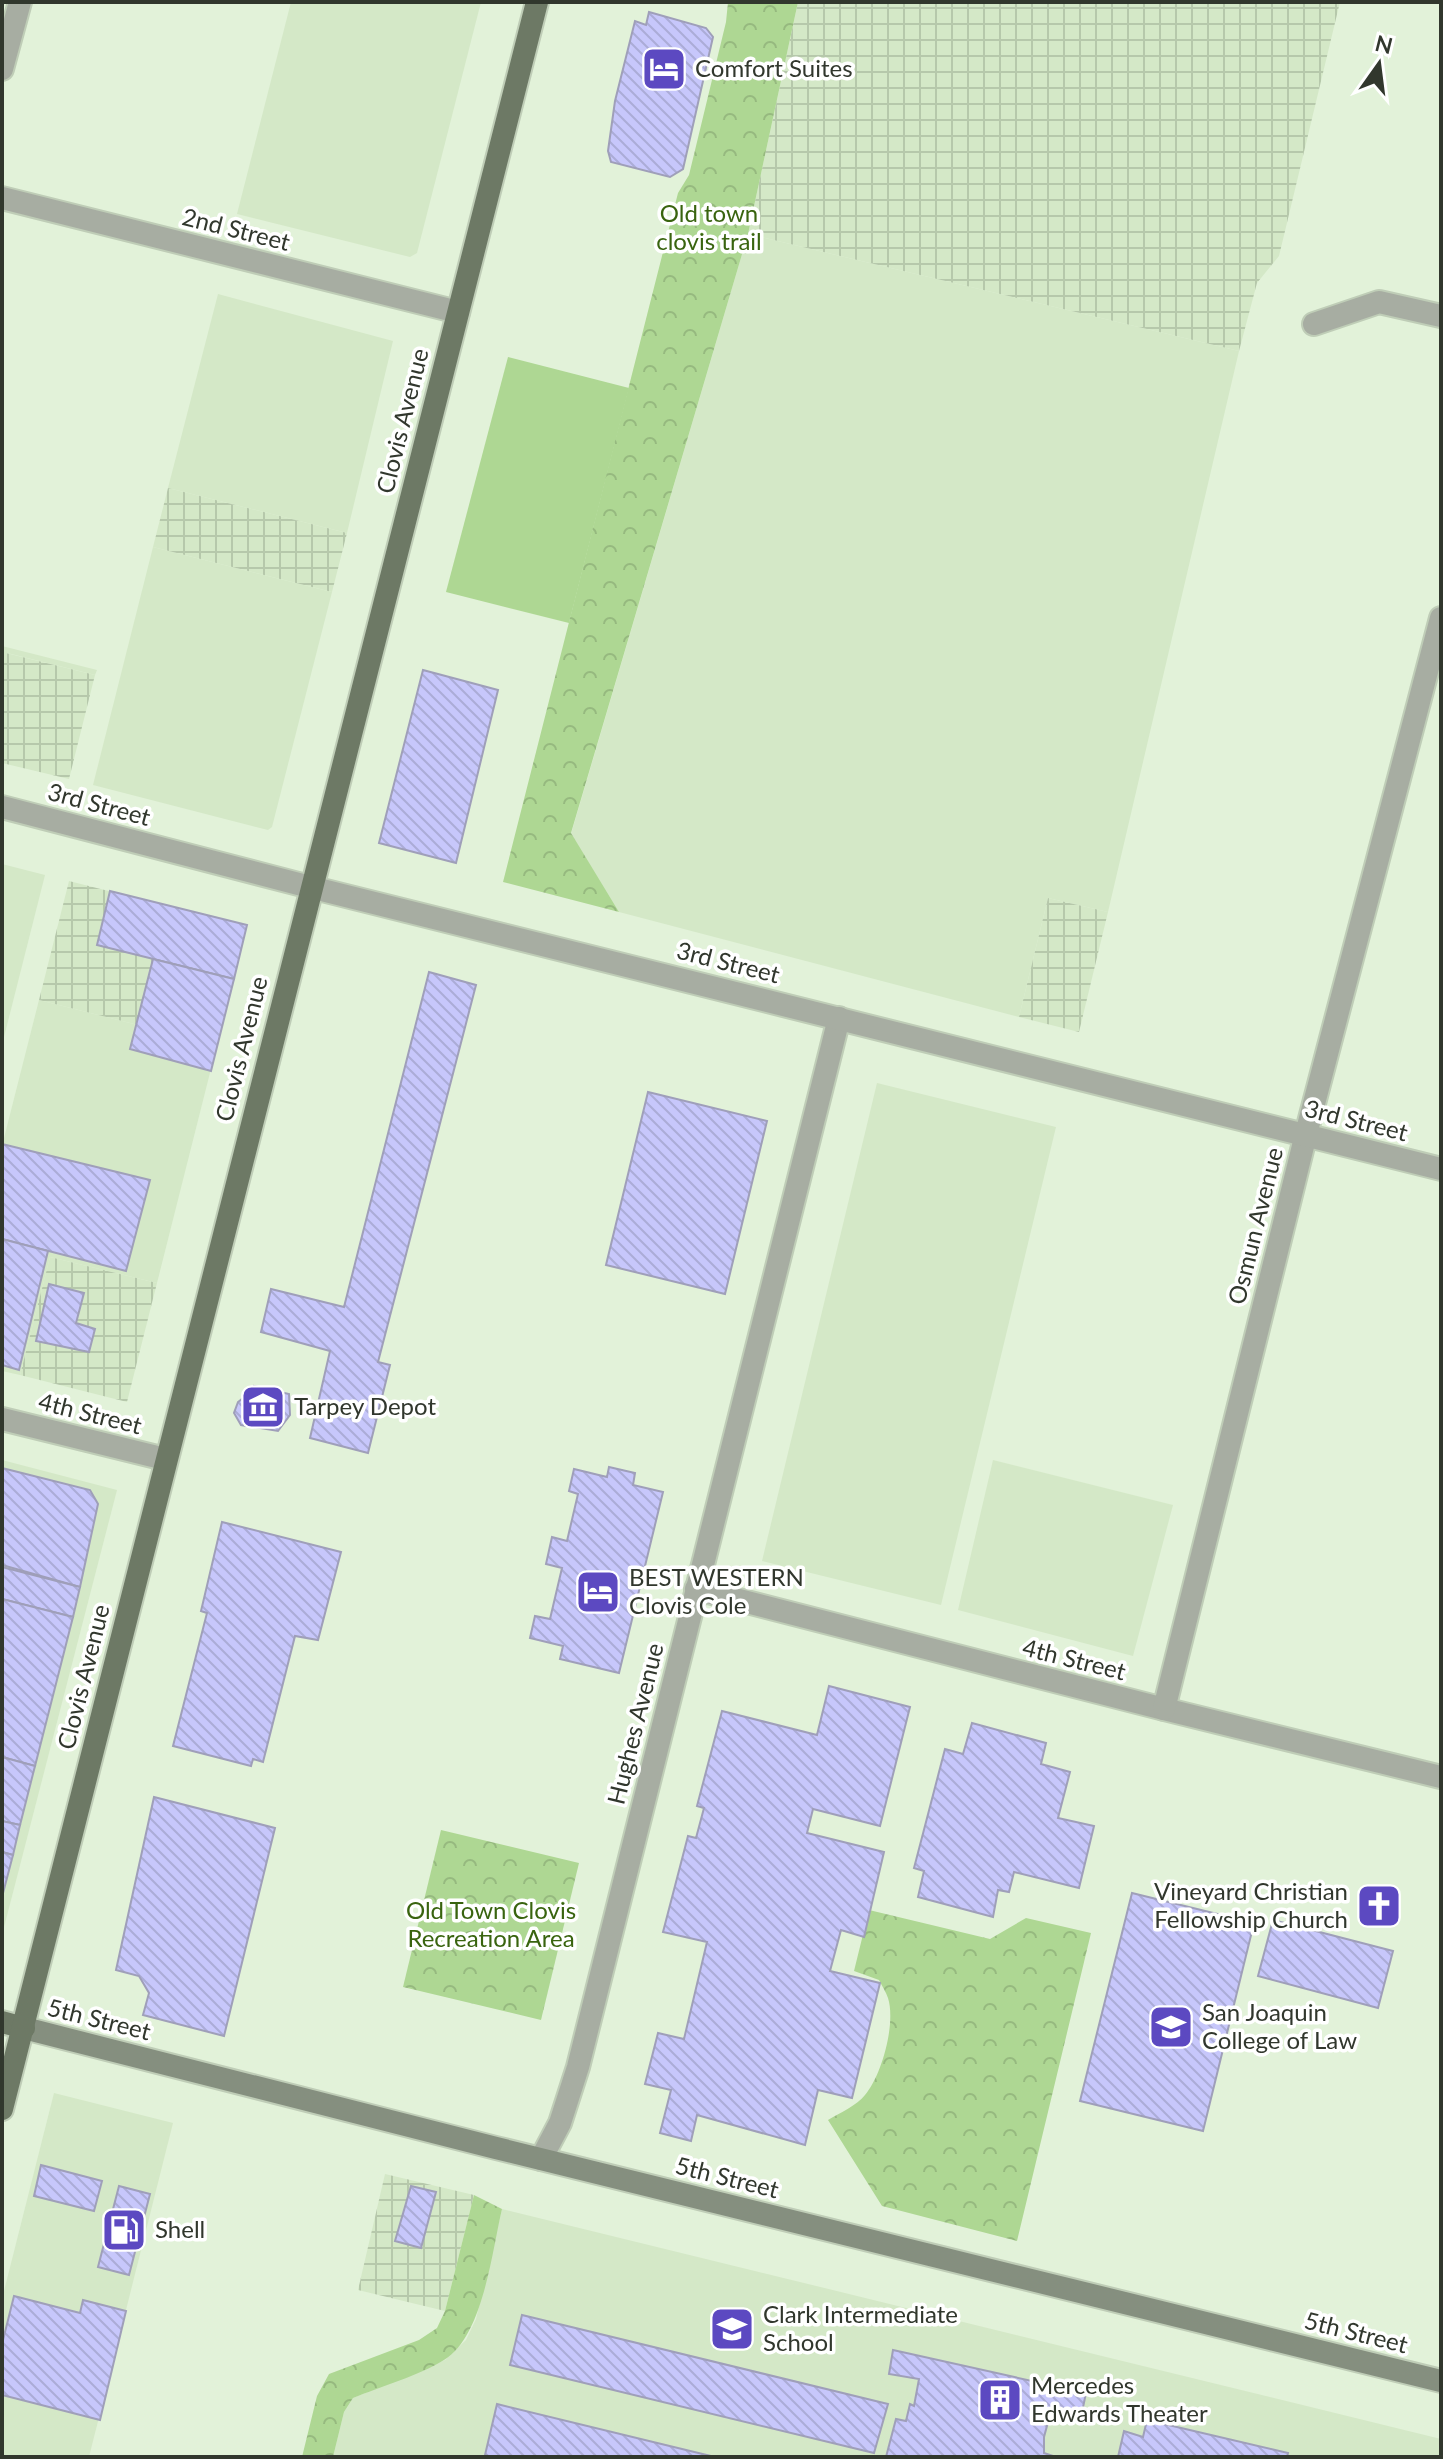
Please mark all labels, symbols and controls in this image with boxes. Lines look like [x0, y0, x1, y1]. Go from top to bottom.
north arrow [1339, 24, 1419, 104]
text: N [1372, 29, 1395, 59]
hotel icon: Comfort Suites [640, 45, 688, 93]
place label: Comfort Suites [695, 53, 853, 82]
park label: Old town clovis trail [656, 198, 762, 255]
street label: 2nd Street [179, 201, 294, 256]
street label: Clovis Avenue [370, 345, 434, 496]
street label: 3rd Street [45, 776, 154, 831]
street label: 3rd Street [674, 935, 783, 988]
street label: Clovis Avenue [209, 973, 273, 1124]
street label: 3rd Street [1302, 1093, 1411, 1146]
street label: Osmun Avenue [1221, 1144, 1288, 1307]
museum icon: Tarpey Depot [239, 1383, 287, 1431]
street label: 4th Street [36, 1386, 145, 1439]
place label: Tarpey Depot [294, 1391, 436, 1420]
place label: BEST WESTERN Clovis Cole [629, 1562, 804, 1619]
hotel icon: BEST WESTERN Clovis Cole [574, 1568, 622, 1616]
street label: Clovis Avenue [51, 1601, 115, 1752]
street label: 4th Street [1020, 1632, 1129, 1685]
street label: Hughes Avenue [600, 1640, 669, 1807]
place label: Vineyard Christian Fellowship Church [1154, 1876, 1348, 1933]
church icon: Vineyard Christian Fellowship Church [1355, 1882, 1403, 1930]
park label: Old Town Clovis Recreation Area [406, 1895, 576, 1952]
street label: 5th Street [45, 1992, 154, 2045]
place label: San Joaquin College of Law [1202, 1997, 1357, 2054]
school or university icon: San Joaquin College of Law [1147, 2003, 1195, 2051]
street label: 5th Street [673, 2150, 782, 2203]
fuel station icon: Shell [100, 2206, 148, 2254]
place label: Shell [155, 2214, 205, 2243]
place label: Clark Intermediate School [763, 2299, 958, 2356]
school or university icon: Clark Intermediate School [708, 2305, 756, 2353]
street label: 5th Street [1302, 2305, 1411, 2358]
place label: Mercedes Edwards Theater [1031, 2370, 1208, 2427]
building icon: Mercedes Edwards Theater [976, 2376, 1024, 2424]

